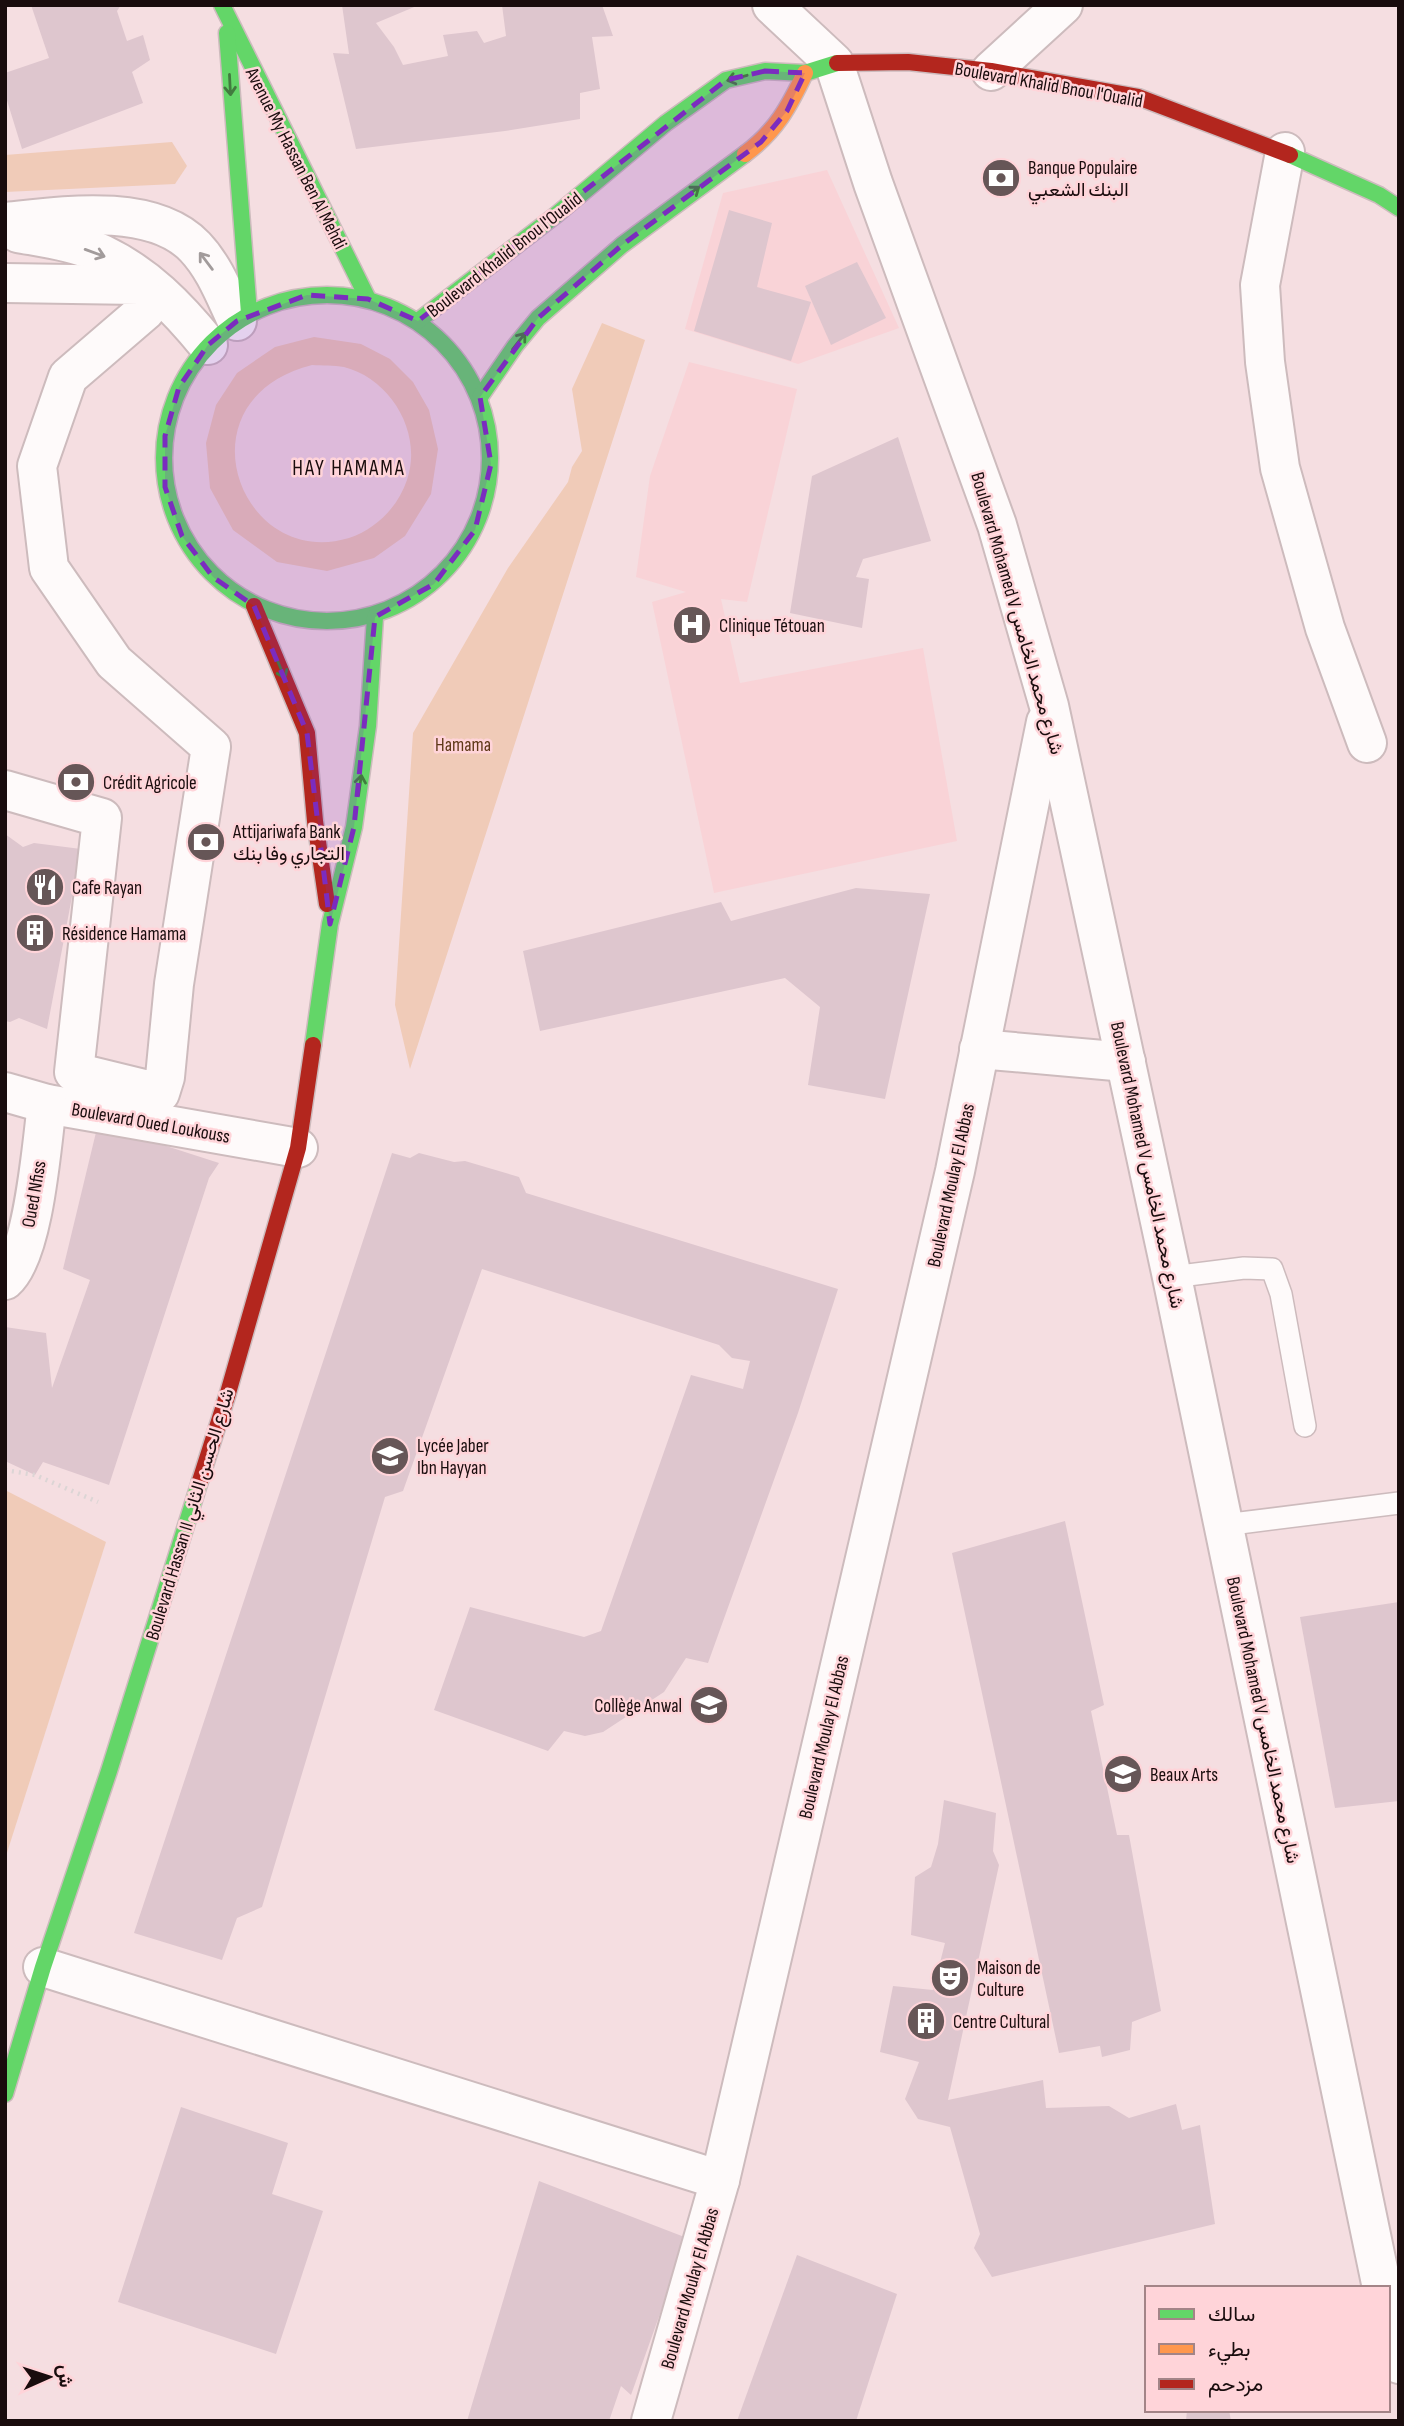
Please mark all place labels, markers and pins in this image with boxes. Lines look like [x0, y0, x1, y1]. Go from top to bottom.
bank icon: Banque Populaire البنك الشعبي [980, 157, 1022, 199]
place label: Banque Populaire البنك الشعبي [1028, 157, 1137, 205]
hospital icon: Clinique Tétouan [671, 604, 713, 646]
place label: Clinique Tétouan [719, 615, 825, 638]
bank icon: Crédit Agricole [55, 761, 97, 803]
place label: Crédit Agricole [103, 772, 197, 795]
bank icon: Attijariwafa Bank التجاري وفا بنك [185, 821, 227, 863]
place label: Attijariwafa Bank التجاري وفا بنك [232, 821, 345, 869]
restaurant icon: Cafe Rayan [24, 866, 66, 908]
place label: Cafe Rayan [72, 877, 142, 900]
building icon: Résidence Hamama [14, 912, 56, 954]
place label: Résidence Hamama [62, 923, 186, 946]
school or university icon: Lycée Jaber Ibn Hayyan [369, 1435, 411, 1477]
place label: Lycée Jaber Ibn Hayyan [417, 1435, 489, 1480]
school or university icon: Collège Anwal [688, 1684, 730, 1726]
place label: Collège Anwal [594, 1695, 682, 1718]
school or university icon: Beaux Arts [1102, 1753, 1144, 1795]
place label: Beaux Arts [1150, 1764, 1218, 1787]
theatre icon: Maison de Culture [929, 1957, 971, 1999]
place label: Maison de Culture [977, 1957, 1041, 2002]
building icon: Centre Cultural [905, 2000, 947, 2042]
place label: Centre Cultural [953, 2011, 1050, 2034]

